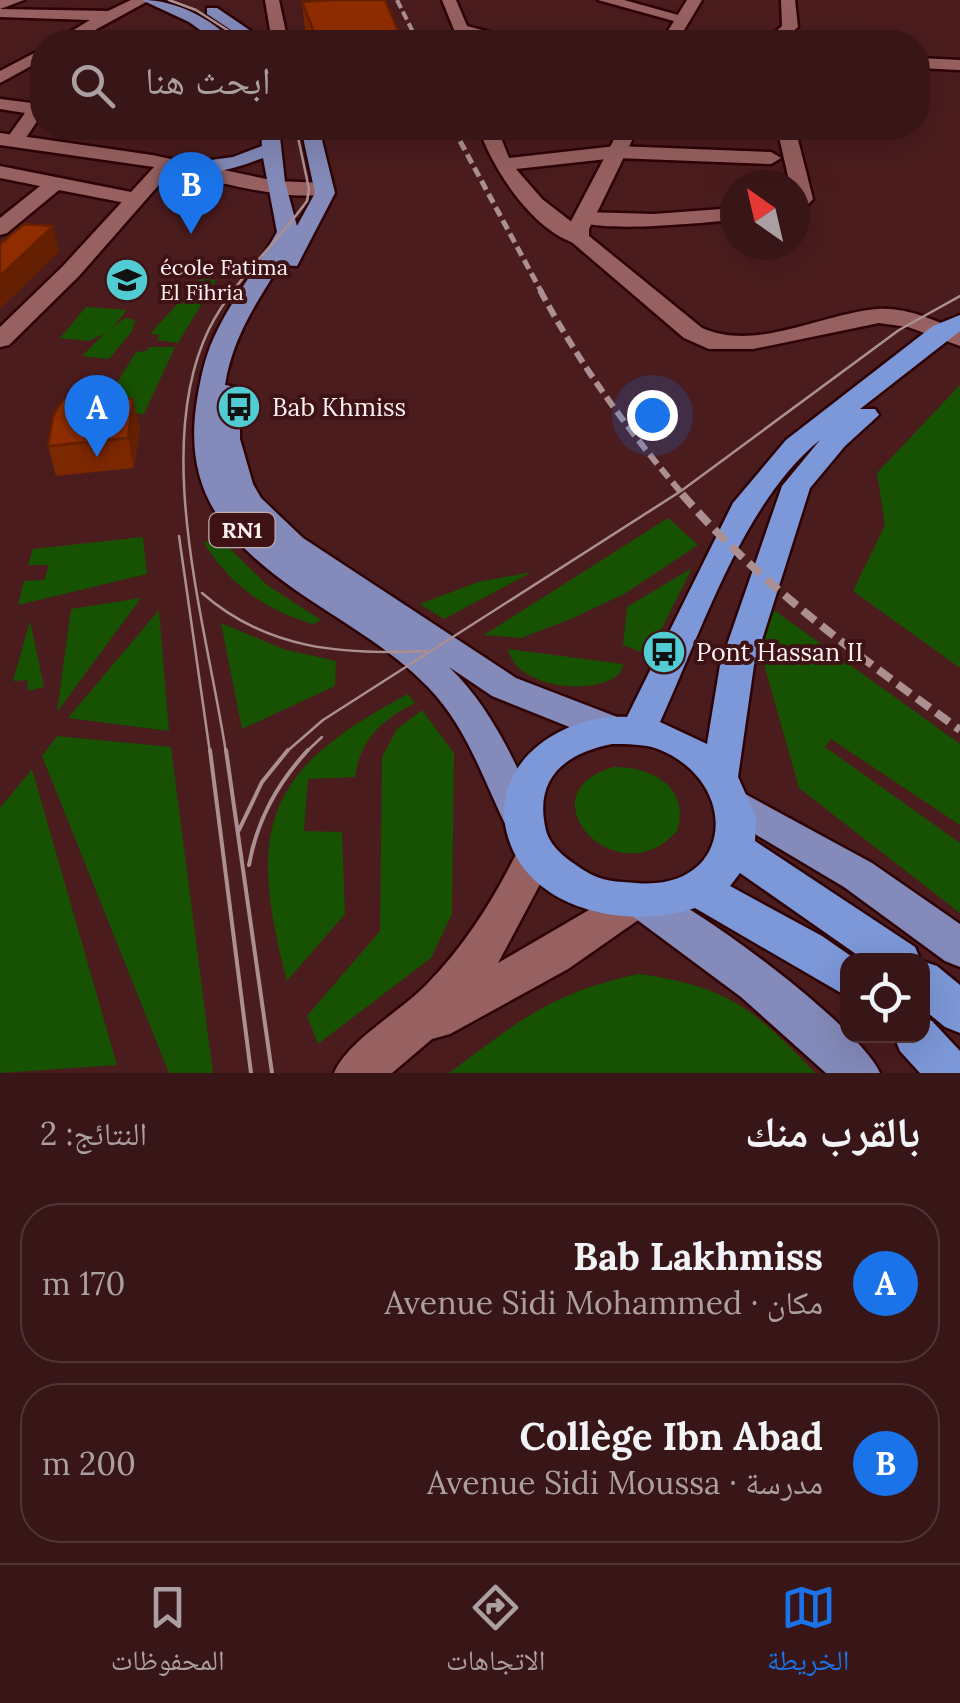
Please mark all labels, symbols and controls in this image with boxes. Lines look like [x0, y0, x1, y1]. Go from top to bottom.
search box [30, 30, 930, 140]
text: ابحث هنا [145, 56, 271, 104]
icon: search [65, 58, 120, 113]
pin: B [158, 152, 224, 234]
north arrow [720, 170, 810, 260]
place label: école Fatima El Fihria [160, 253, 288, 306]
school or university icon: école Fatima El Fihria [104, 257, 150, 303]
pin: A [64, 374, 130, 457]
bus stop icon: Bab Khmiss [216, 384, 262, 430]
your location [627, 390, 678, 441]
place label: Bab Khmiss [272, 391, 406, 423]
road number: RN1 [210, 513, 274, 547]
bus stop icon: Pont Hassan II [641, 629, 687, 675]
place label: Pont Hassan II [696, 636, 863, 668]
map controls [840, 953, 930, 1043]
button: locate [840, 953, 930, 1043]
text: بالقرب منك [745, 1105, 920, 1159]
text: النتائج: 2 [40, 1113, 147, 1154]
text: Bab Lakhmiss [573, 1232, 823, 1280]
text: 170 m [42, 1263, 125, 1304]
text: A [875, 1263, 896, 1304]
text: مكان · Avenue Sidi Mohammed [384, 1282, 823, 1323]
text: Collège Ibn Abad [520, 1412, 823, 1460]
text: 200 m [42, 1443, 136, 1484]
text: B [875, 1443, 896, 1484]
text: مدرسة · Avenue Sidi Moussa [427, 1462, 823, 1503]
tab: المحفوظات [111, 1580, 225, 1688]
tab: الاتجاهات [446, 1580, 545, 1688]
tab: الخريطة [767, 1580, 849, 1688]

